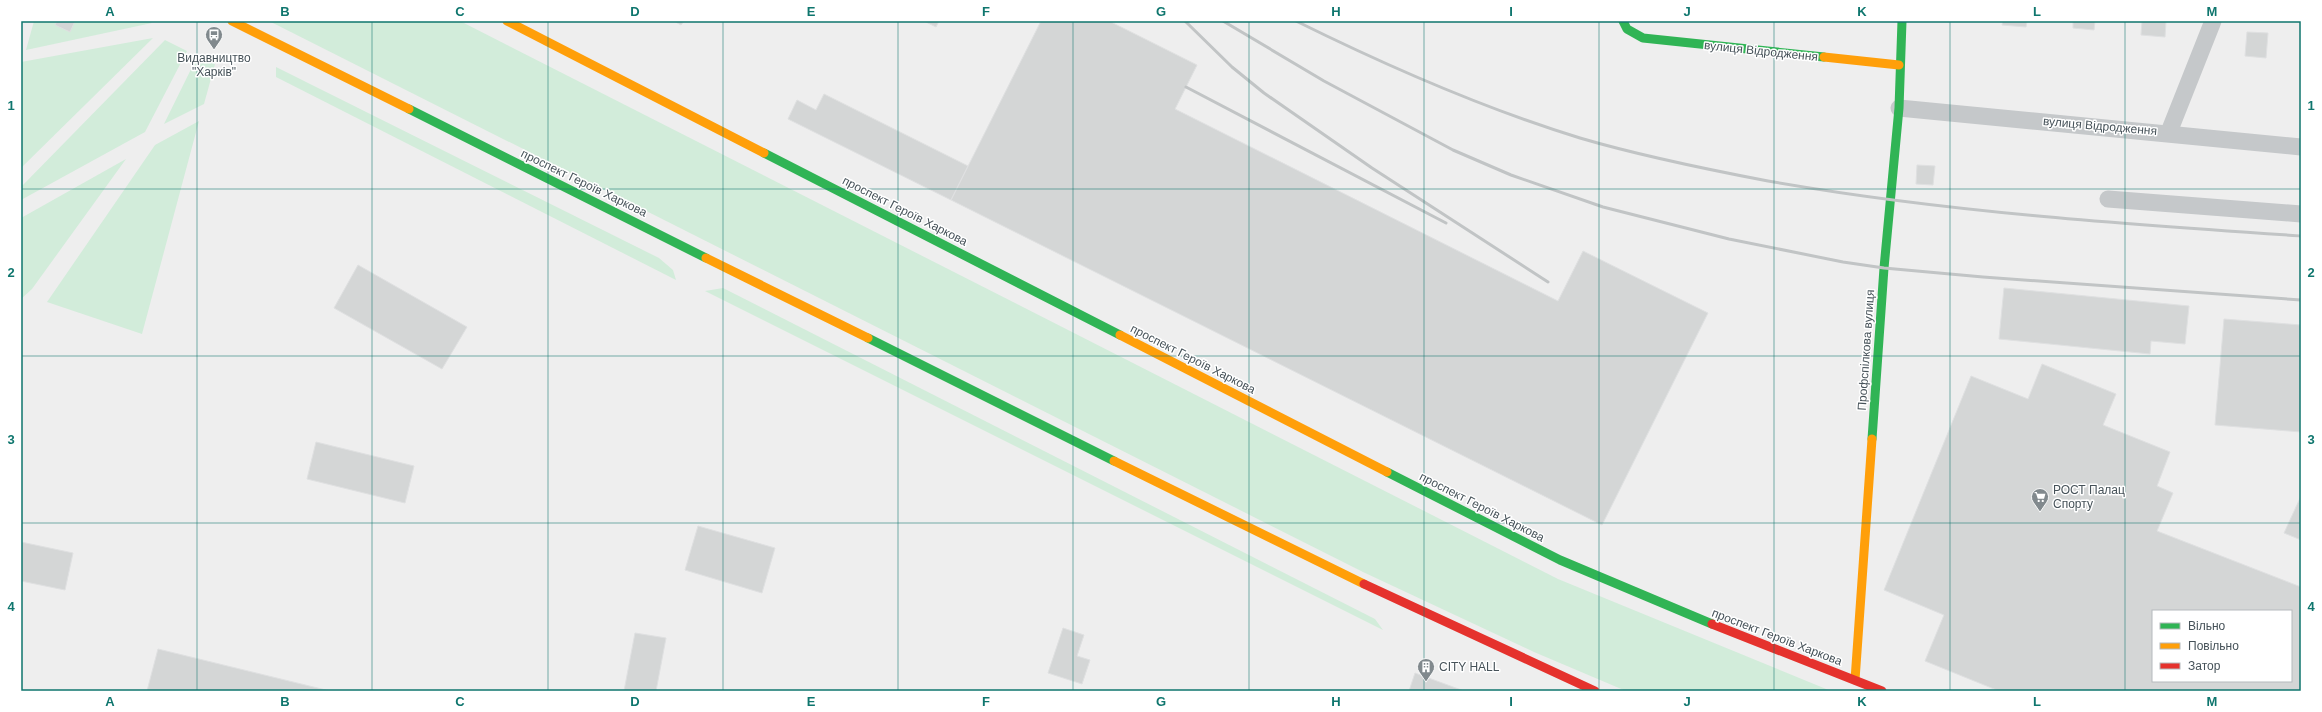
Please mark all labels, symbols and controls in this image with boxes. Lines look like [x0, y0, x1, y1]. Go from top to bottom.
text: A [105, 4, 115, 19]
text: B [280, 4, 290, 19]
text: C [455, 4, 465, 19]
text: D [630, 4, 640, 19]
text: E [807, 4, 816, 19]
text: F [982, 4, 990, 19]
text: G [1156, 4, 1166, 19]
text: H [1331, 4, 1341, 19]
text: I [1509, 4, 1513, 19]
text: J [1683, 4, 1691, 19]
text: K [1857, 4, 1867, 19]
text: L [2033, 4, 2041, 19]
text: M [2207, 4, 2217, 19]
bus stop icon: Видавництво "Харків" [204, 25, 224, 50]
street label: вулиця Відродження [1703, 38, 1819, 64]
place label: Видавництво "Харків" [177, 51, 251, 79]
text: 1 [7, 98, 15, 113]
text: 1 [2307, 98, 2315, 113]
street label: вулиця Відродження [2042, 114, 2158, 138]
street label: проспект Героїв Харкова [519, 146, 650, 220]
street label: проспект Героїв Харкова [840, 173, 970, 249]
text: 2 [7, 265, 15, 280]
text: 2 [2307, 265, 2315, 280]
street label: Профспілкова вулиця [1855, 289, 1877, 411]
street label: проспект Героїв Харкова [1128, 321, 1258, 397]
text: 3 [7, 432, 15, 447]
text: 3 [2307, 432, 2315, 447]
street label: проспект Героїв Харкова [1417, 469, 1547, 545]
place label: РОСТ Палац Спорту [2053, 483, 2125, 511]
supermarket icon: РОСТ Палац Спорту [2030, 487, 2050, 512]
text: 4 [7, 599, 15, 614]
text: 4 [2307, 599, 2315, 614]
street label: проспект Героїв Харкова [1710, 606, 1844, 668]
legend [2152, 610, 2292, 682]
text: Вільно [2188, 619, 2226, 633]
text: Повільно [2188, 639, 2239, 653]
building icon: CITY HALL [1416, 657, 1436, 682]
text: Затор [2188, 659, 2221, 673]
place label: CITY HALL [1439, 660, 1500, 674]
text: A [105, 694, 115, 709]
text: B [280, 694, 290, 709]
text: C [455, 694, 465, 709]
text: D [630, 694, 640, 709]
text: E [807, 694, 816, 709]
text: F [982, 694, 990, 709]
text: G [1156, 694, 1166, 709]
text: H [1331, 694, 1341, 709]
text: I [1509, 694, 1513, 709]
text: J [1683, 694, 1691, 709]
text: K [1857, 694, 1867, 709]
text: L [2033, 694, 2041, 709]
text: M [2207, 694, 2217, 709]

